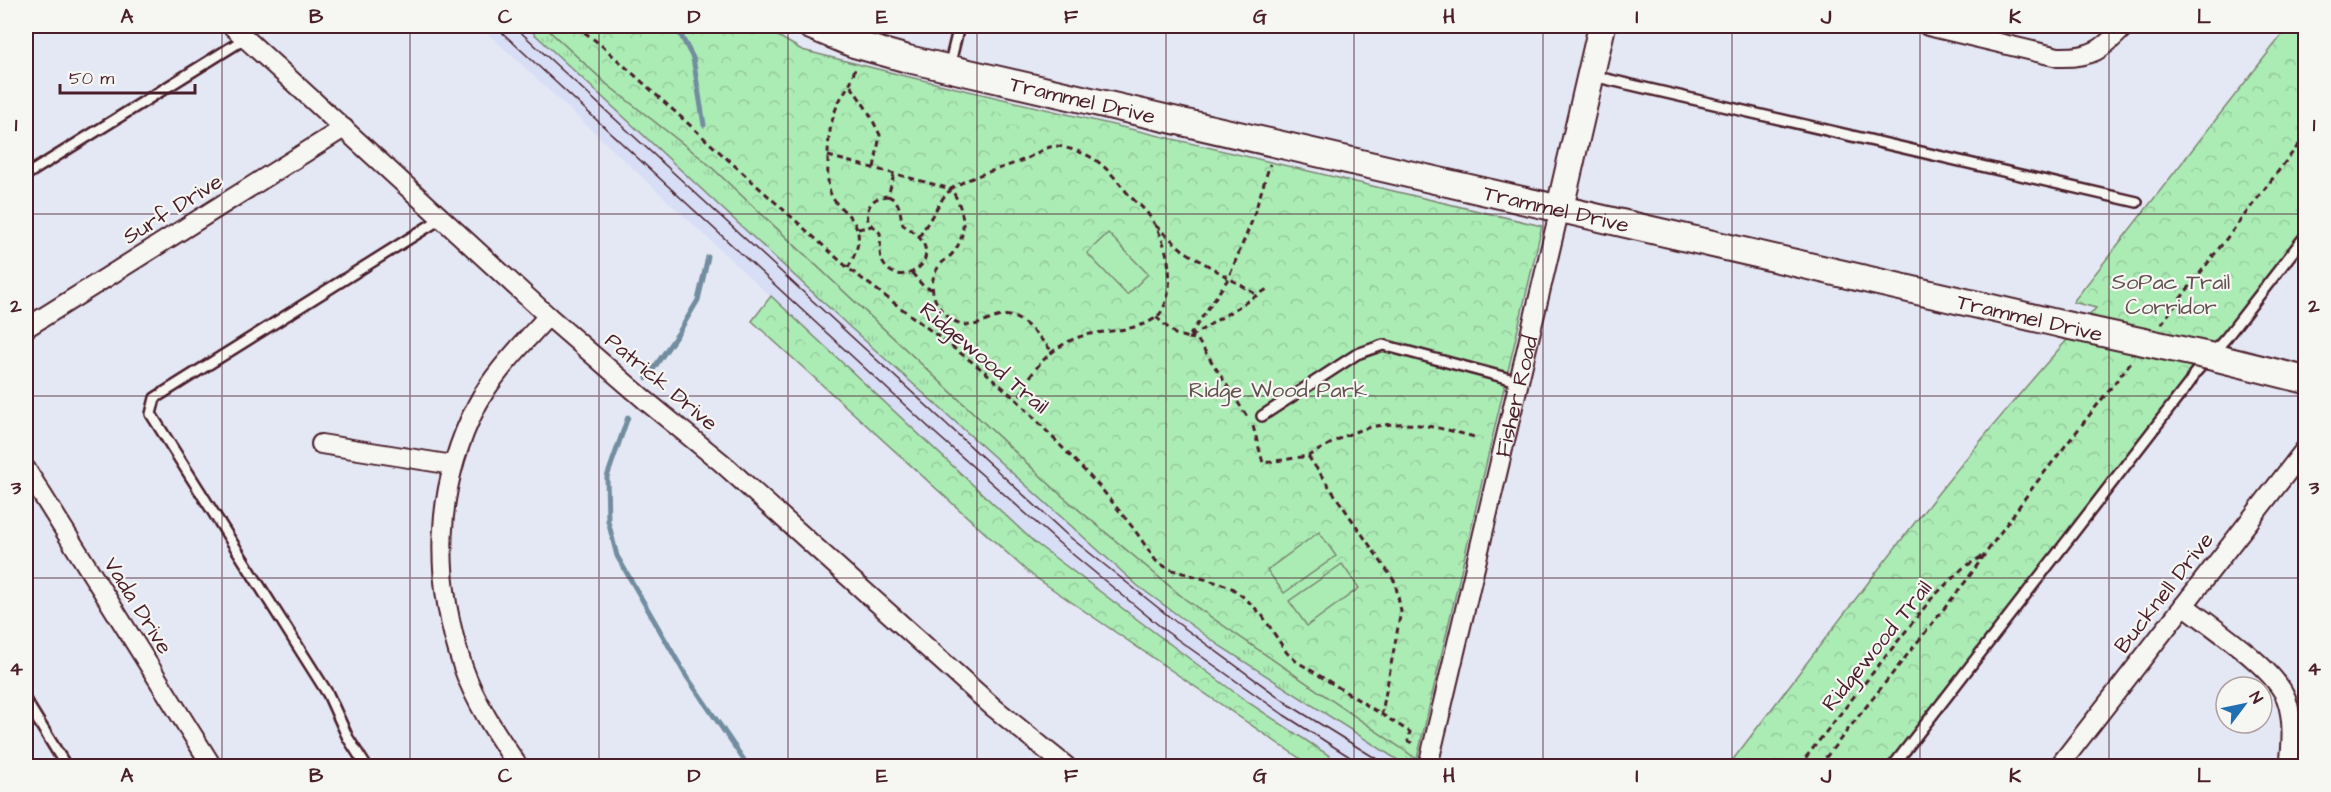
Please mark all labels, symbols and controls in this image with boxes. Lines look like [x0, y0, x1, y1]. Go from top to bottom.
text: A [121, 3, 134, 31]
text: B [309, 3, 324, 31]
text: C [498, 3, 513, 31]
text: D [688, 3, 701, 31]
text: E [876, 3, 888, 31]
text: F [1064, 3, 1079, 31]
text: G [1253, 3, 1267, 31]
text: H [1443, 3, 1455, 31]
text: I [1635, 3, 1639, 31]
text: J [1820, 3, 1832, 31]
text: K [2009, 3, 2022, 31]
text: L [2197, 3, 2211, 31]
scale bar [60, 57, 195, 95]
text: 50 m [69, 66, 114, 91]
street label: Trammel Drive [1007, 69, 1158, 132]
text: 1 [15, 111, 18, 139]
text: 1 [2313, 111, 2316, 139]
street label: Surf Drive [117, 166, 229, 252]
street label: Trammel Drive [1480, 178, 1632, 241]
park label: SoPac Trail Corridor [2112, 267, 2230, 323]
street label: Trammel Drive [1954, 287, 2106, 350]
text: 2 [9, 292, 22, 320]
text: 2 [2307, 292, 2320, 320]
street label: Ridgewood Trail [912, 295, 1055, 422]
street label: Patrick Drive [598, 326, 724, 439]
street label: Fisher Road [1488, 333, 1546, 460]
park label: Ridge Wood Park [1189, 375, 1368, 407]
text: 3 [10, 474, 22, 502]
text: 3 [2308, 474, 2320, 502]
street label: Bucknell Drive [2107, 526, 2221, 660]
street label: Vada Drive [96, 551, 180, 660]
street label: Ridgewood Trail [1815, 574, 1940, 718]
text: 4 [9, 655, 23, 683]
text: 4 [2307, 655, 2321, 683]
north arrow [2214, 675, 2274, 735]
text: N [2244, 687, 2268, 708]
text: A [121, 762, 134, 790]
text: B [309, 762, 324, 790]
text: C [498, 762, 513, 790]
text: D [688, 762, 701, 790]
text: E [876, 762, 888, 790]
text: F [1064, 762, 1079, 790]
text: G [1253, 762, 1267, 790]
text: H [1443, 762, 1455, 790]
text: I [1635, 762, 1639, 790]
text: J [1820, 762, 1832, 790]
text: K [2009, 762, 2022, 790]
text: L [2197, 762, 2211, 790]

